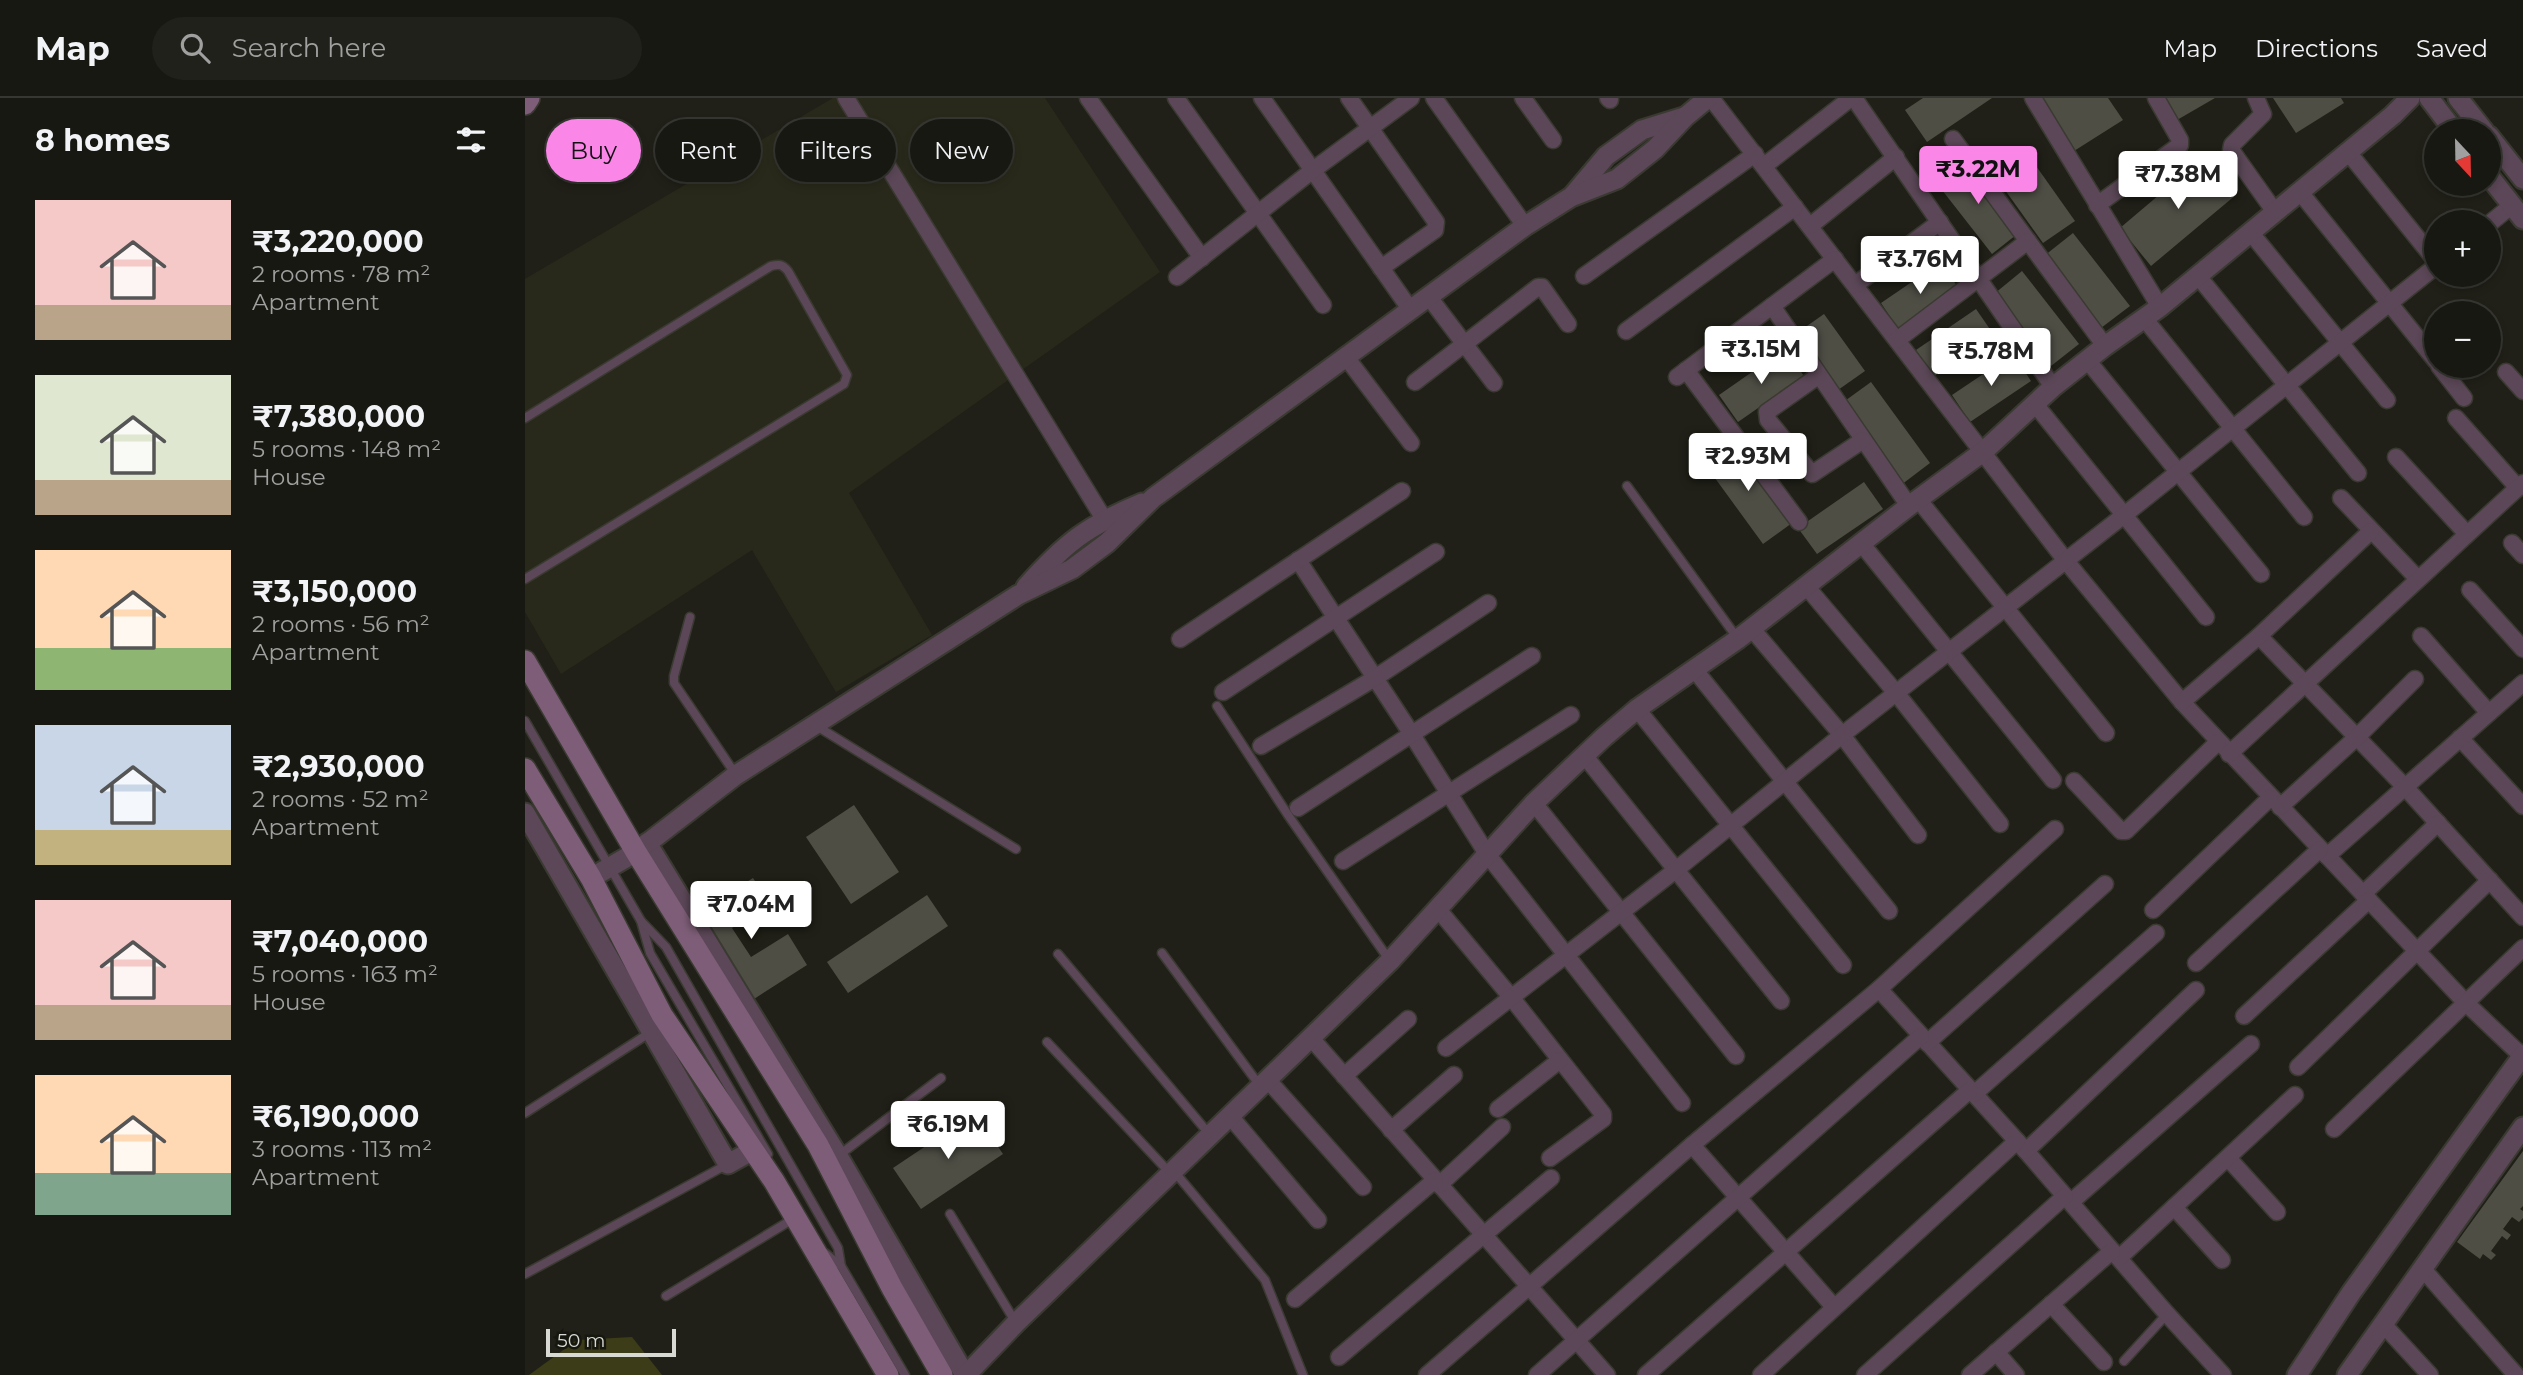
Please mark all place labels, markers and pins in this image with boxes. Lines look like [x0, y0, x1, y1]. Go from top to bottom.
pin: ₹3.22M [1921, 146, 2035, 206]
pin: ₹7.38M [2121, 152, 2235, 211]
pin: ₹3.76M [1863, 236, 1977, 296]
pin: ₹3.15M [1704, 327, 1818, 386]
pin: ₹5.78M [1934, 328, 2048, 388]
pin: ₹2.93M [1691, 434, 1805, 493]
pin: ₹7.04M [694, 882, 808, 941]
pin: ₹6.19M [891, 1102, 1005, 1161]

